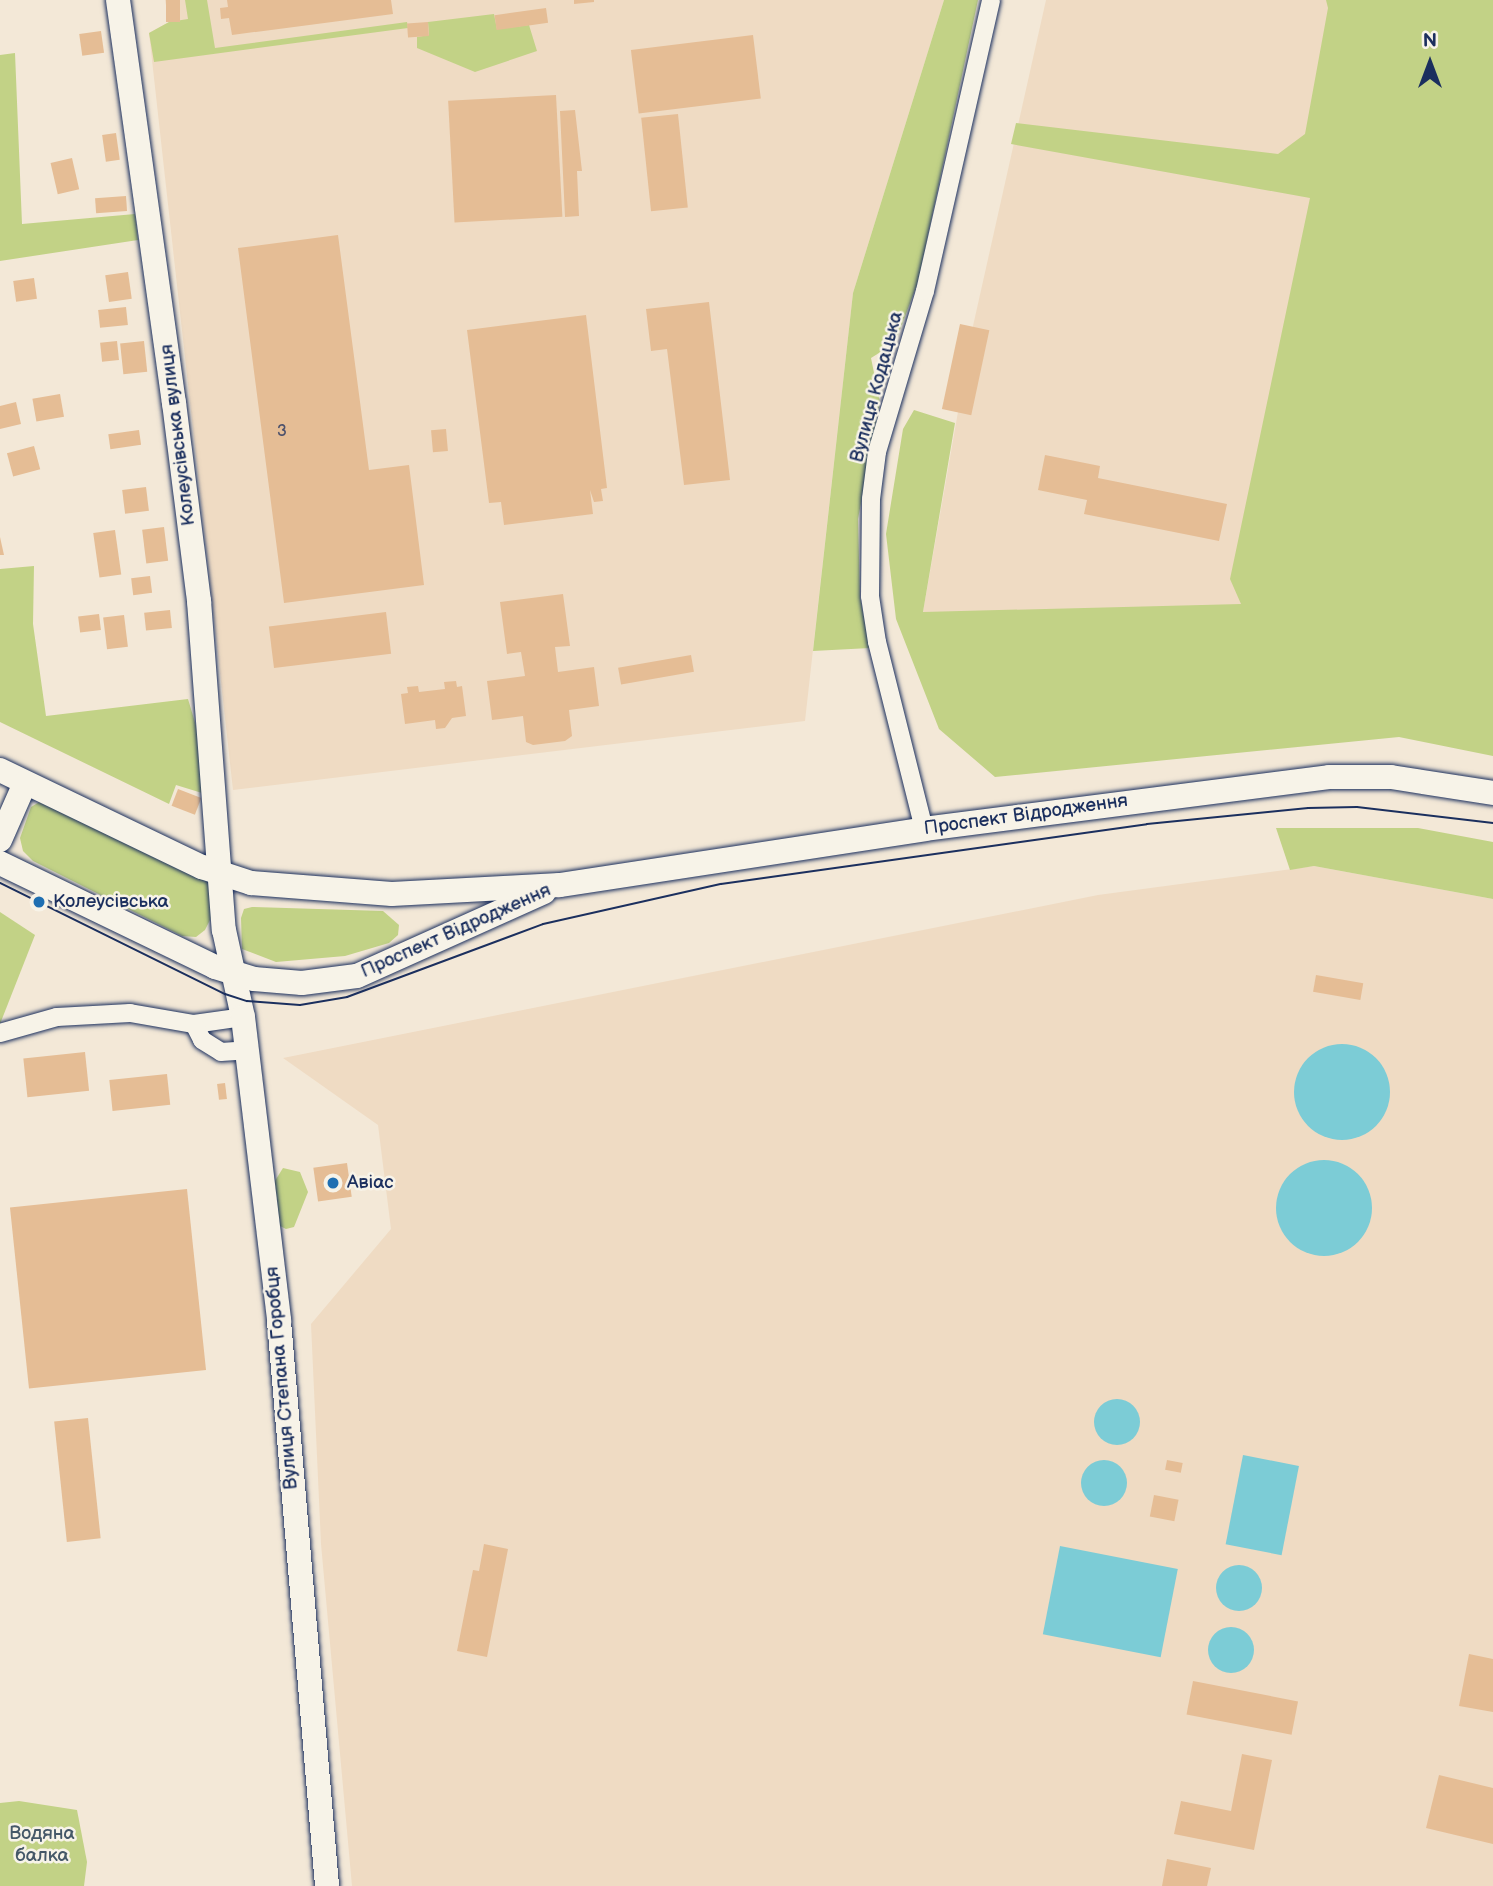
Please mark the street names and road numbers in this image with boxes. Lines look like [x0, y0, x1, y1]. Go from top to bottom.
street label: Вулиця Кодацька [846, 309, 908, 465]
street label: Колеусівська вулиця [156, 343, 200, 527]
street label: Проспект Відродження [923, 789, 1129, 841]
street label: Проспект Відродження [357, 879, 555, 983]
street label: Вулиця Степана Горобця [261, 1265, 303, 1491]

